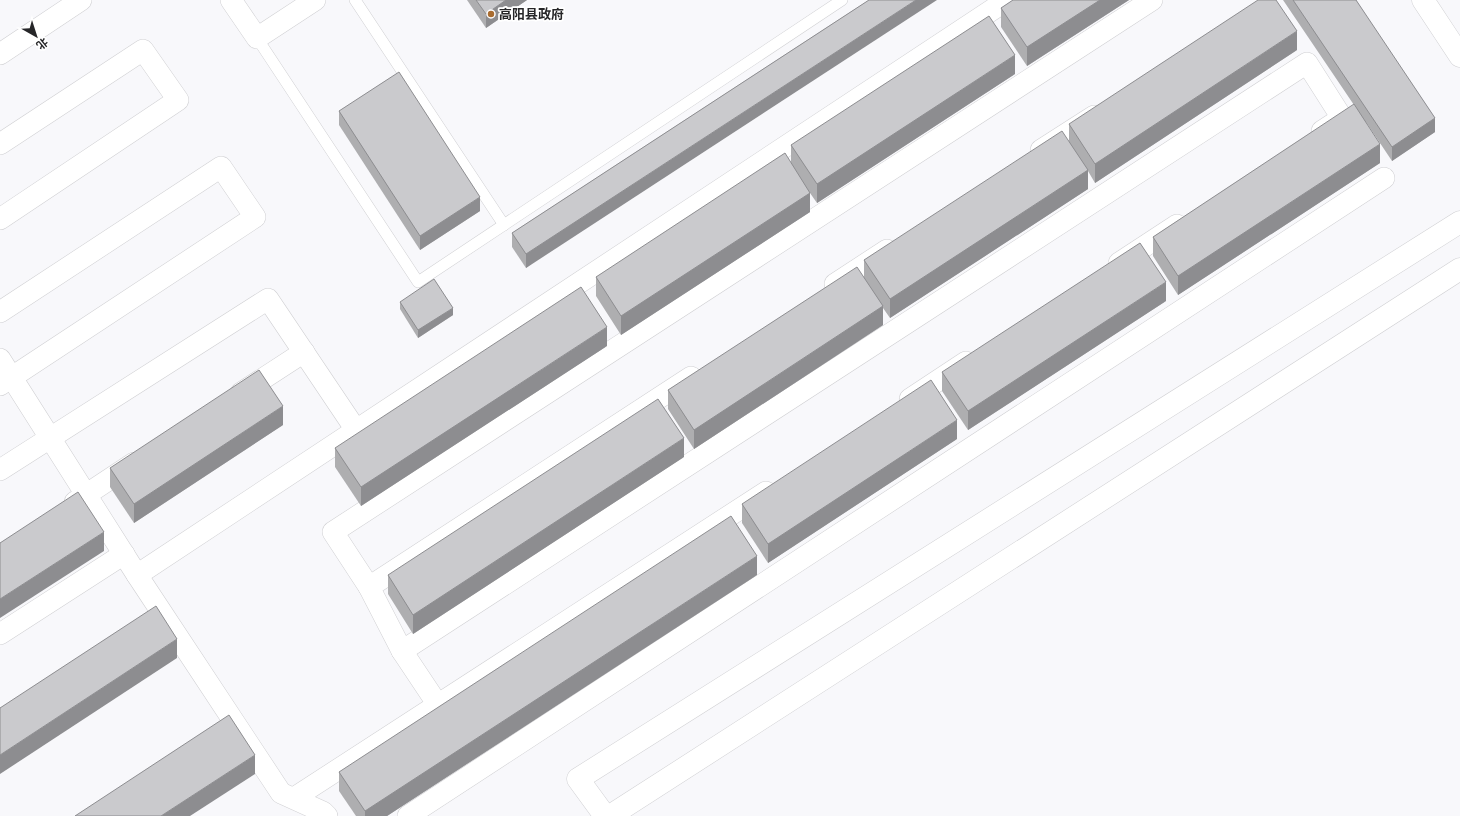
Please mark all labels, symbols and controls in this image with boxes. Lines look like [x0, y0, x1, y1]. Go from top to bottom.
place label: 高阳县政府 [499, 7, 564, 22]
marker: 高阳县政府 [486, 9, 496, 19]
north arrow [16, 16, 56, 56]
text: 北 [34, 36, 50, 52]

